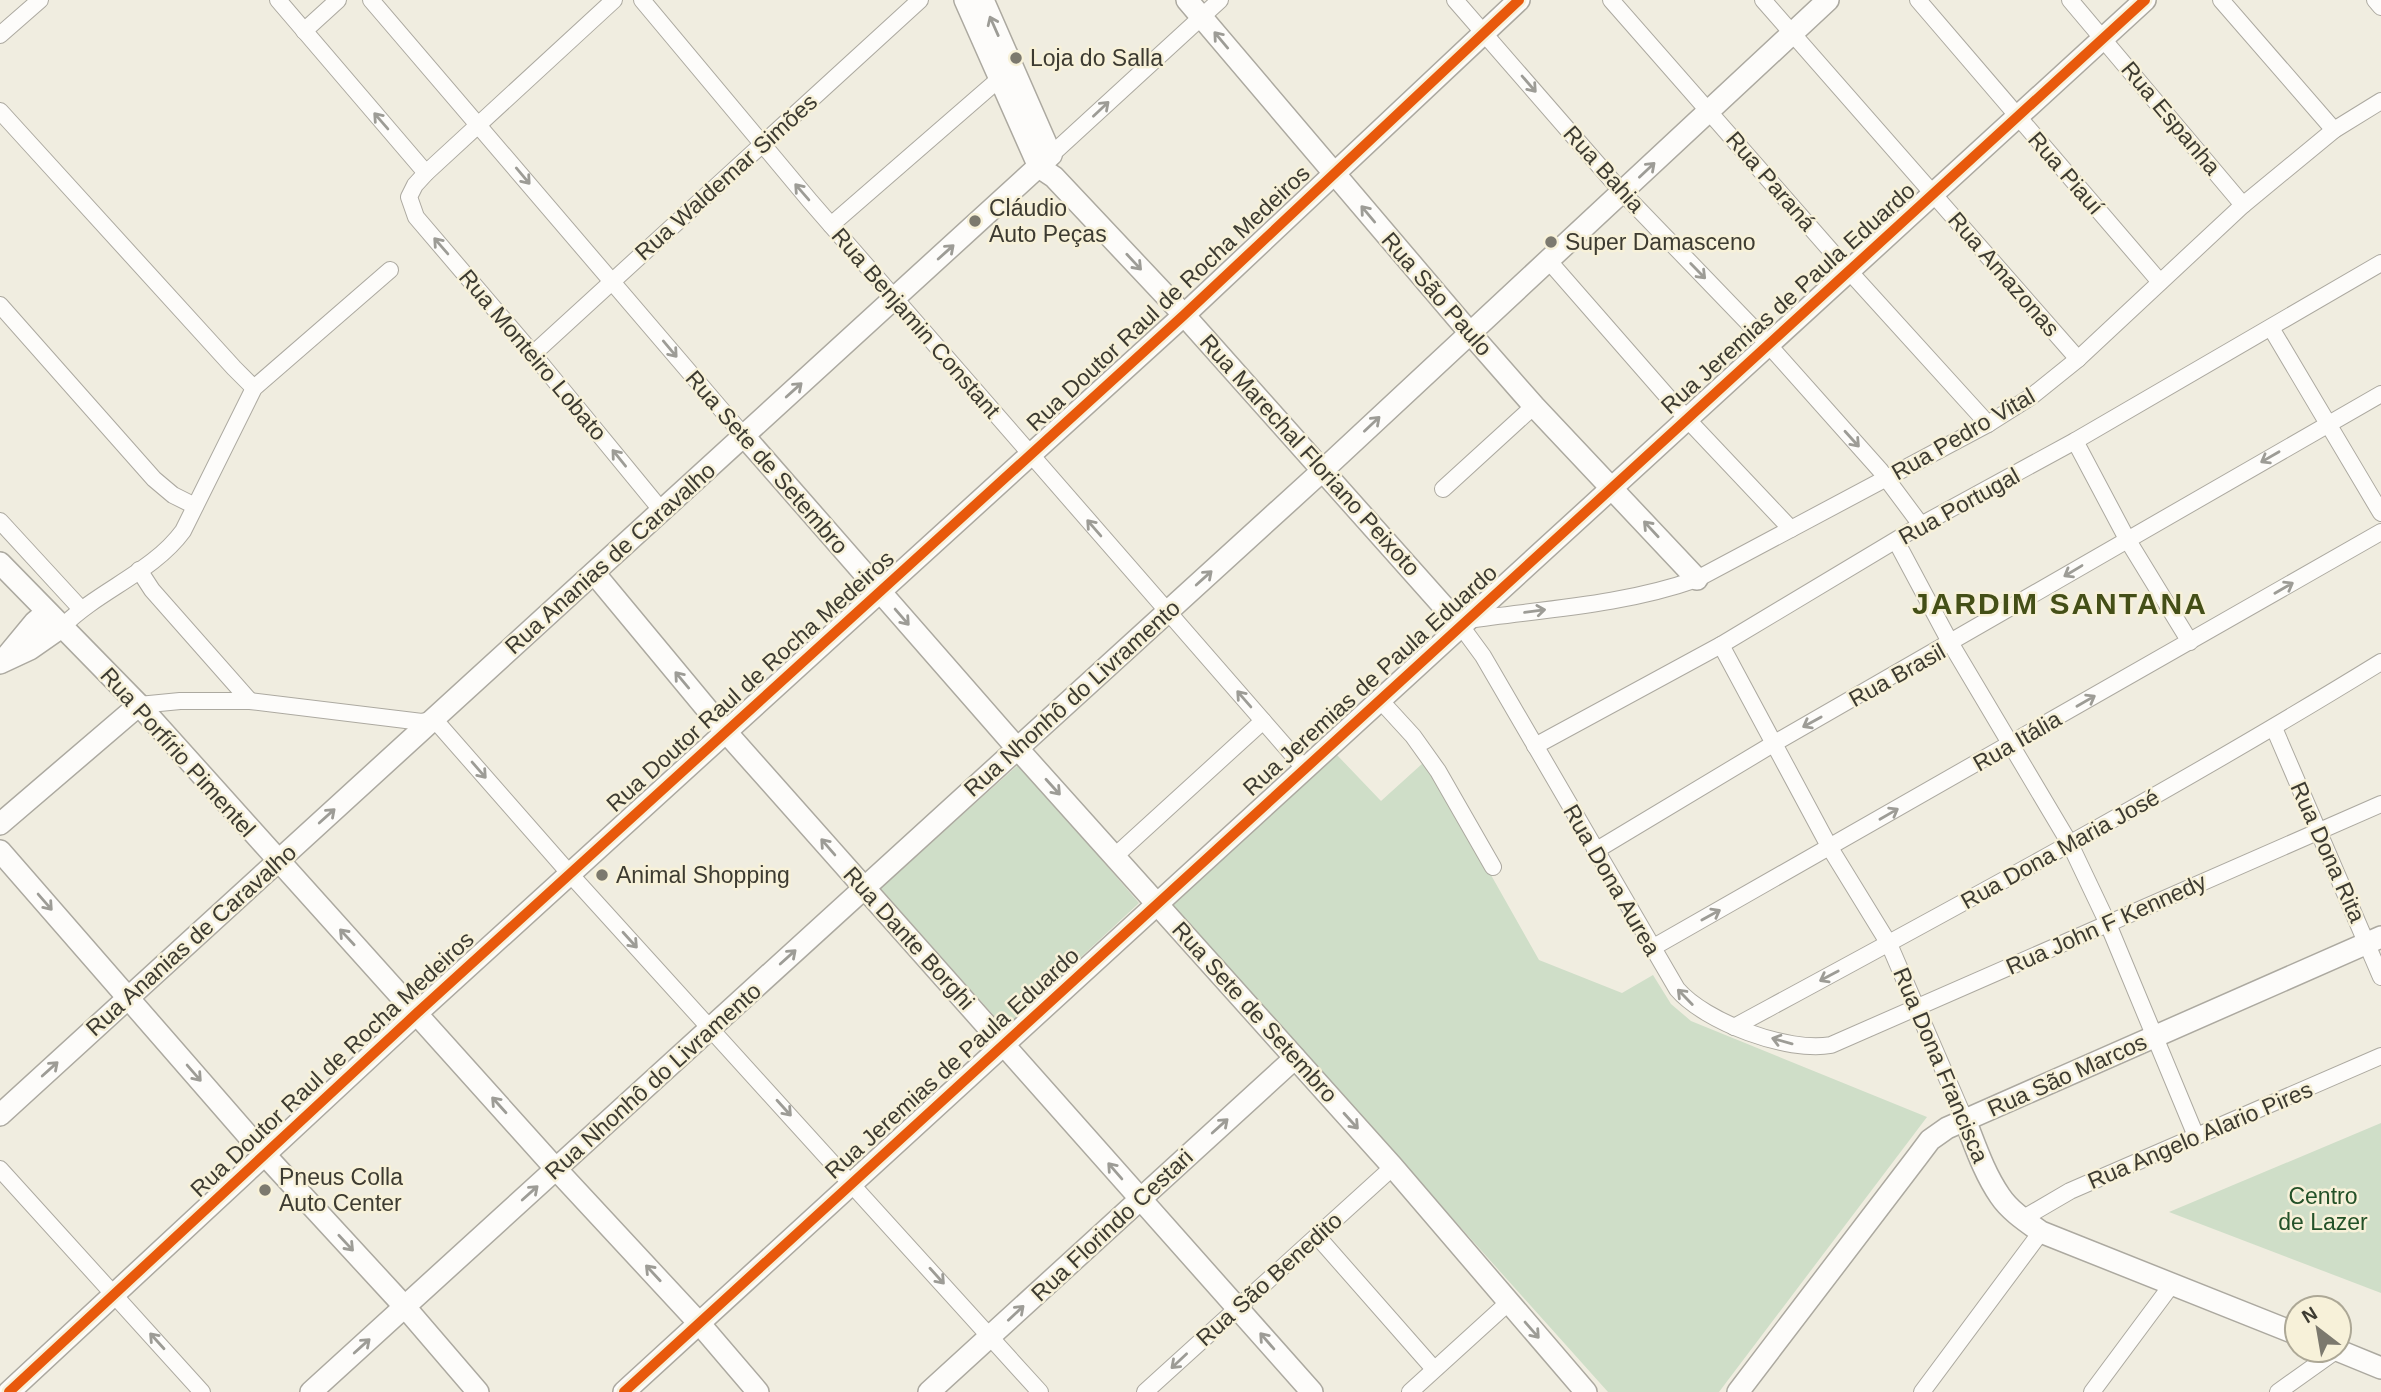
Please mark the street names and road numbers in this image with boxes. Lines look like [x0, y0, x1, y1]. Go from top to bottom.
street label: Rua Espanha [2116, 56, 2226, 180]
street label: Rua Waldemar Simões [630, 89, 822, 265]
street label: Rua Bahia [1558, 120, 1650, 218]
street label: Rua Paraná [1721, 126, 1821, 236]
street label: Rua Piauí [2023, 126, 2109, 220]
street label: Rua Doutor Raul de Rocha Medeiros [1021, 160, 1315, 436]
street label: Rua Jeremias de Paula Eduardo [1656, 177, 1920, 419]
street label: Rua Amazonas [1943, 207, 2065, 341]
street label: Rua Benjamin Constant [827, 223, 1006, 424]
street label: Rua São Paulo [1376, 227, 1498, 361]
street label: Rua Monteiro Lobato [454, 264, 612, 446]
street label: Rua Marechal Floriano Peixoto [1195, 329, 1425, 581]
street label: Rua Sete de Setembro [680, 365, 854, 559]
street label: Rua Pedro Vital [1887, 383, 2039, 485]
street label: Rua Ananias de Caravalho [500, 457, 720, 659]
street label: Rua Portugal [1894, 462, 2024, 550]
street label: Rua Doutor Raul de Rocha Medeiros [601, 545, 899, 817]
street label: Rua Jeremias de Paula Eduardo [1238, 559, 1502, 801]
street label: Rua Nhonhô do Livramento [959, 594, 1185, 802]
street label: Rua Brasil [1844, 638, 1950, 712]
street label: Rua Porfírio Pimentel [95, 662, 261, 842]
street label: Rua Itália [1968, 705, 2066, 777]
street label: Rua Dona Rita [2285, 778, 2371, 926]
street label: Rua Dona Maria José [1956, 784, 2164, 914]
street label: Rua Dona Aurea [1558, 800, 1666, 960]
street label: Rua Ananias de Caravalho [81, 839, 301, 1041]
street label: Rua Dante Borghi [838, 861, 980, 1015]
street label: Rua John F Kennedy [2002, 868, 2210, 980]
street label: Rua Sete de Setembro [1167, 916, 1343, 1108]
street label: Rua Doutor Raul de Rocha Medeiros [185, 926, 479, 1202]
street label: Rua Jeremias de Paula Eduardo [820, 942, 1084, 1184]
street label: Rua Dona Francisca [1888, 963, 1994, 1167]
street label: Rua Nhonhô do Livramento [540, 977, 766, 1185]
street label: Rua São Marcos [1983, 1028, 2151, 1122]
street label: Rua Angelo Alario Pires [2084, 1076, 2316, 1194]
street label: Rua Florindo Cestari [1026, 1144, 1198, 1306]
street label: Rua São Benedito [1191, 1207, 1347, 1351]

